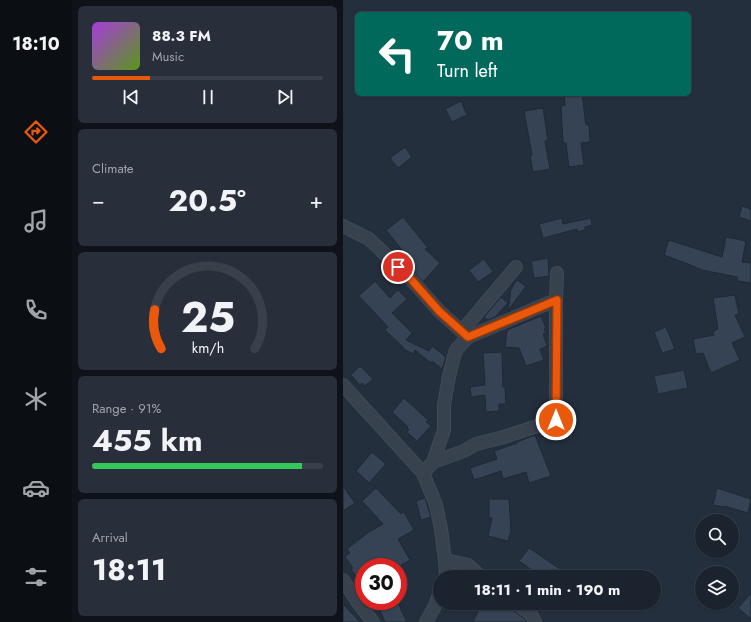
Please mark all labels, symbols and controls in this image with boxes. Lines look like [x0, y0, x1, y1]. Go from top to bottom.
text: 70 m [437, 20, 504, 61]
text: 88.3 FM [152, 25, 211, 47]
icon: left [371, 28, 423, 80]
text: 18:10 [12, 31, 60, 57]
text: Music [152, 47, 184, 66]
text: Turn left [437, 58, 497, 84]
icon: previous [120, 86, 142, 108]
icon: pause [197, 86, 219, 108]
icon: next [274, 86, 296, 108]
icon: directions [22, 118, 50, 146]
text: Climate [92, 159, 133, 178]
text: 20.5° [168, 179, 246, 222]
text: − [92, 184, 105, 216]
text: + [309, 184, 323, 216]
icon: music [22, 207, 50, 235]
pin [381, 250, 415, 284]
icon: arrive [387, 256, 409, 278]
text: 25 [180, 287, 235, 348]
icon: phone [22, 296, 50, 324]
text: km/h [191, 338, 224, 358]
icon: climate [22, 385, 50, 413]
text: Range · 91% [92, 399, 161, 418]
position arrow [535, 399, 577, 441]
text: 455 km [92, 419, 203, 462]
icon: car [22, 474, 50, 502]
map controls [695, 514, 739, 610]
button: search [695, 514, 739, 558]
text: Arrival [92, 528, 128, 547]
text: 18:11 [92, 548, 166, 591]
speed limit sign: 30 [355, 558, 407, 610]
icon: filters [22, 563, 50, 591]
button: layers [695, 566, 739, 610]
text: 18:11 · 1 min · 190 m [474, 579, 620, 601]

